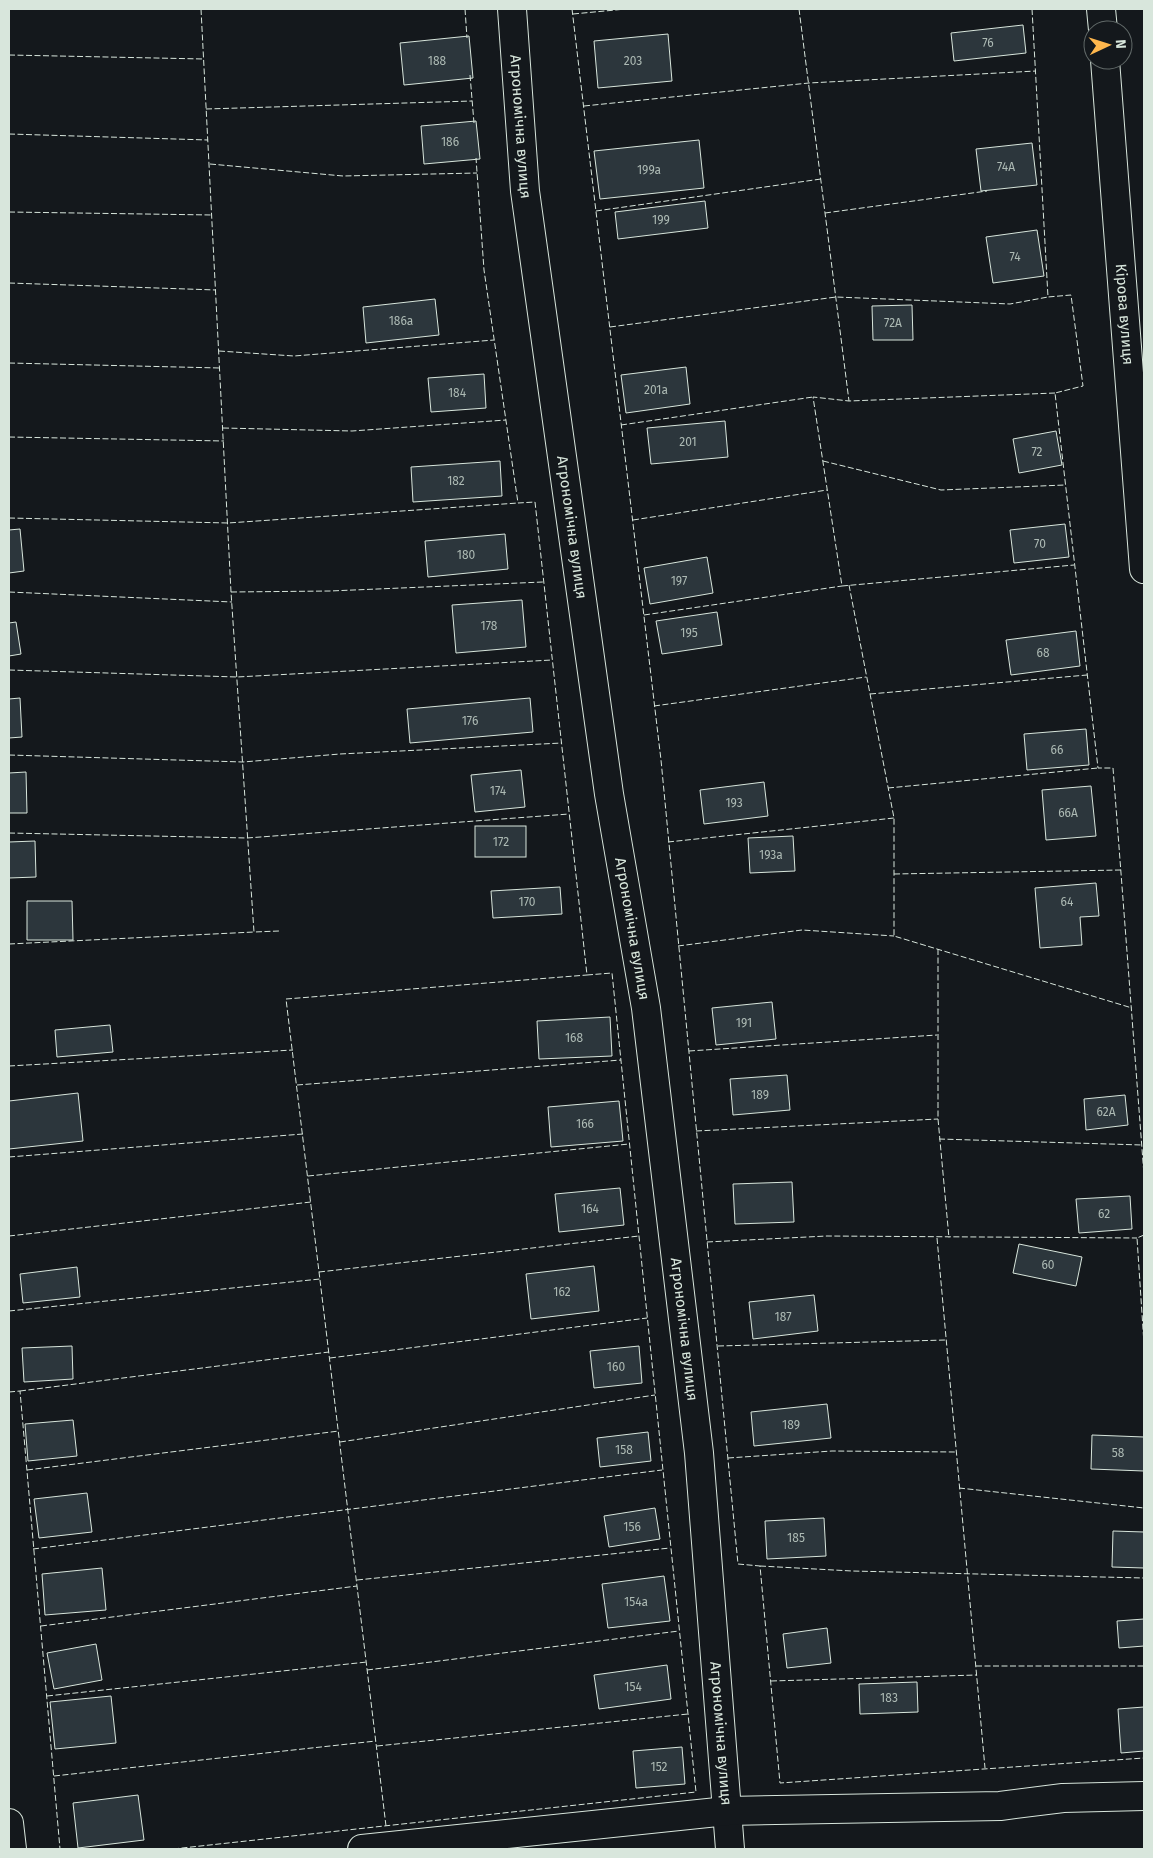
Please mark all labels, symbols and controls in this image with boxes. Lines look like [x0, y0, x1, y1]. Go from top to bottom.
north arrow [1083, 20, 1133, 70]
house number: 76 [982, 36, 994, 50]
text: N [1112, 39, 1129, 49]
house number: 188 [428, 54, 447, 68]
street label: Агрономічна вулиця [506, 54, 535, 200]
house number: 203 [624, 54, 642, 68]
house number: 186 [441, 135, 459, 149]
house number: 74А [997, 160, 1015, 174]
house number: 199а [637, 163, 661, 177]
house number: 199 [652, 213, 670, 227]
house number: 74 [1009, 250, 1021, 264]
street label: Кірова вулиця [1112, 263, 1137, 366]
house number: 186а [389, 314, 413, 328]
house number: 72А [884, 316, 902, 330]
house number: 201а [644, 383, 668, 397]
house number: 184 [448, 386, 467, 400]
house number: 201 [679, 435, 697, 449]
house number: 72 [1031, 445, 1043, 459]
street label: Агрономічна вулиця [553, 455, 591, 600]
house number: 182 [447, 474, 465, 488]
house number: 70 [1034, 537, 1046, 551]
house number: 180 [457, 548, 476, 562]
house number: 197 [671, 574, 687, 588]
house number: 178 [481, 619, 498, 633]
house number: 195 [680, 626, 698, 640]
house number: 68 [1036, 646, 1050, 660]
house number: 176 [462, 714, 478, 728]
house number: 66 [1051, 743, 1063, 757]
house number: 174 [490, 784, 507, 798]
house number: 193 [725, 796, 743, 810]
house number: 66А [1058, 806, 1078, 820]
house number: 172 [493, 835, 509, 849]
house number: 193а [759, 848, 783, 862]
street label: Агрономічна вулиця [611, 856, 653, 1001]
house number: 170 [518, 895, 536, 909]
house number: 64 [1061, 895, 1074, 909]
house number: 191 [736, 1016, 752, 1030]
house number: 168 [565, 1031, 583, 1045]
house number: 189 [751, 1088, 769, 1102]
house number: 62А [1096, 1105, 1116, 1119]
house number: 166 [576, 1117, 594, 1131]
house number: 164 [581, 1202, 600, 1216]
house number: 62 [1098, 1207, 1110, 1221]
street label: Агрономічна вулиця [667, 1257, 702, 1402]
house number: 60 [1041, 1258, 1055, 1272]
house number: 162 [553, 1285, 571, 1299]
house number: 187 [775, 1310, 791, 1324]
house number: 160 [607, 1360, 625, 1374]
house number: 189 [782, 1418, 800, 1432]
house number: 158 [615, 1443, 633, 1457]
house number: 58 [1112, 1446, 1125, 1460]
house number: 156 [623, 1520, 641, 1534]
house number: 185 [787, 1531, 805, 1545]
house number: 154а [624, 1595, 648, 1609]
street label: Агрономічна вулиця [706, 1661, 736, 1806]
house number: 154 [624, 1680, 642, 1694]
house number: 183 [880, 1691, 898, 1705]
house number: 152 [650, 1760, 668, 1774]

